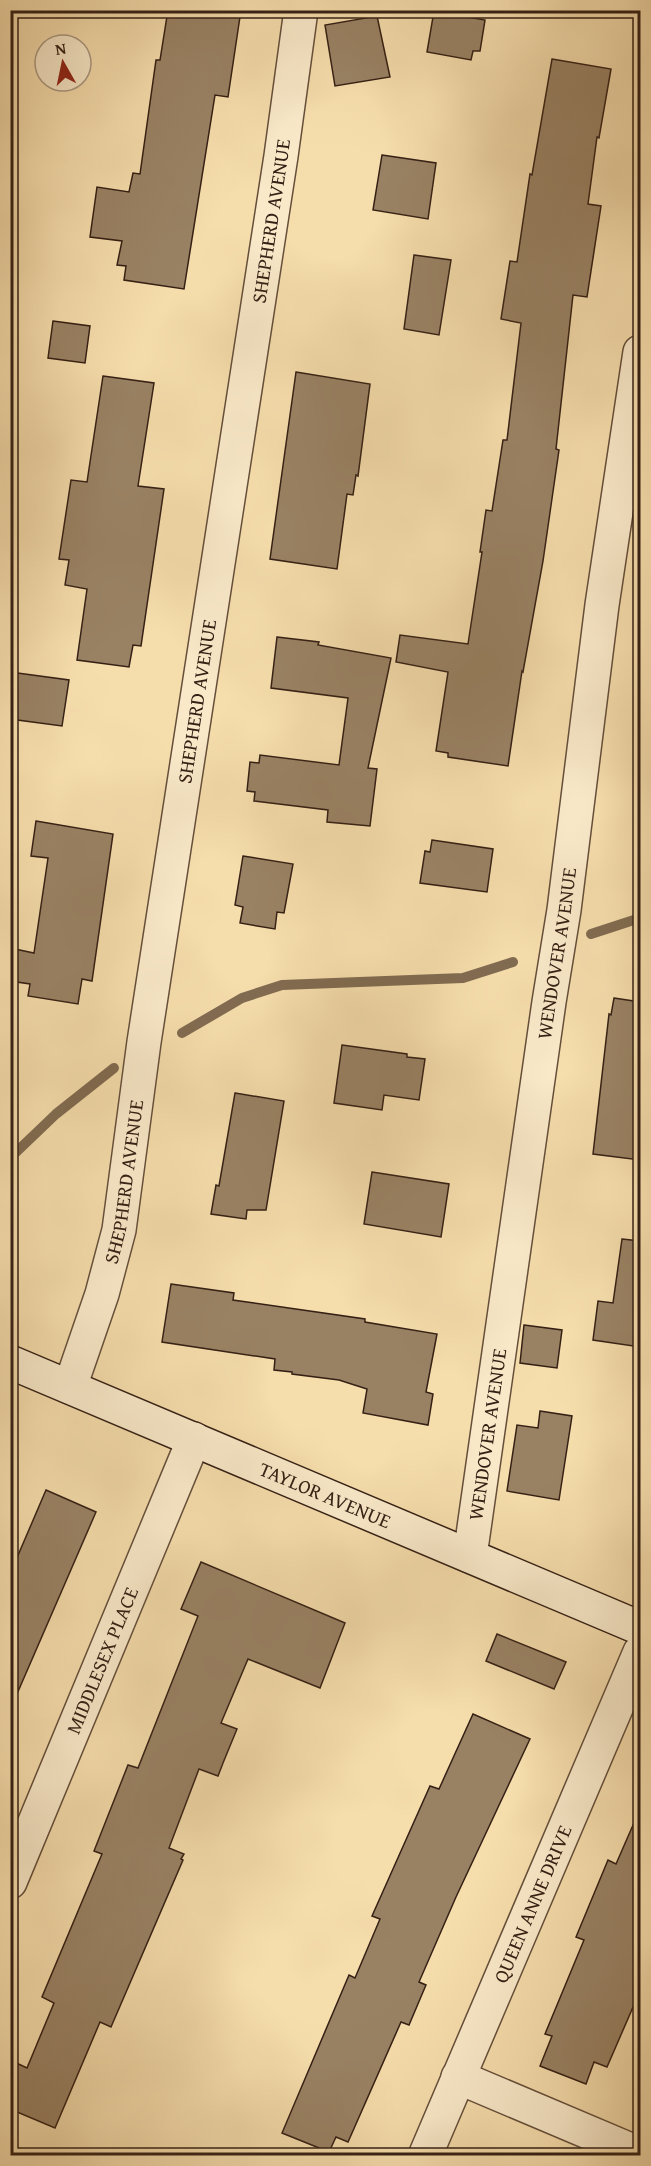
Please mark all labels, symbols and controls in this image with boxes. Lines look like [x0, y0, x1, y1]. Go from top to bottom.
north arrow [33, 33, 93, 93]
text: N [53, 35, 68, 61]
street label: SHEPHERD AVENUE [243, 137, 297, 305]
street label: SHEPHERD AVENUE [169, 617, 223, 785]
street label: WENDOVER AVENUE [529, 866, 583, 1041]
street label: SHEPHERD AVENUE [96, 1098, 150, 1267]
street label: WENDOVER AVENUE [460, 1346, 513, 1522]
street label: TAYLOR AVENUE [255, 1454, 396, 1535]
street label: MIDDLESEX PLACE [58, 1582, 145, 1738]
street label: QUEEN ANNE DRIVE [486, 1820, 579, 1987]

